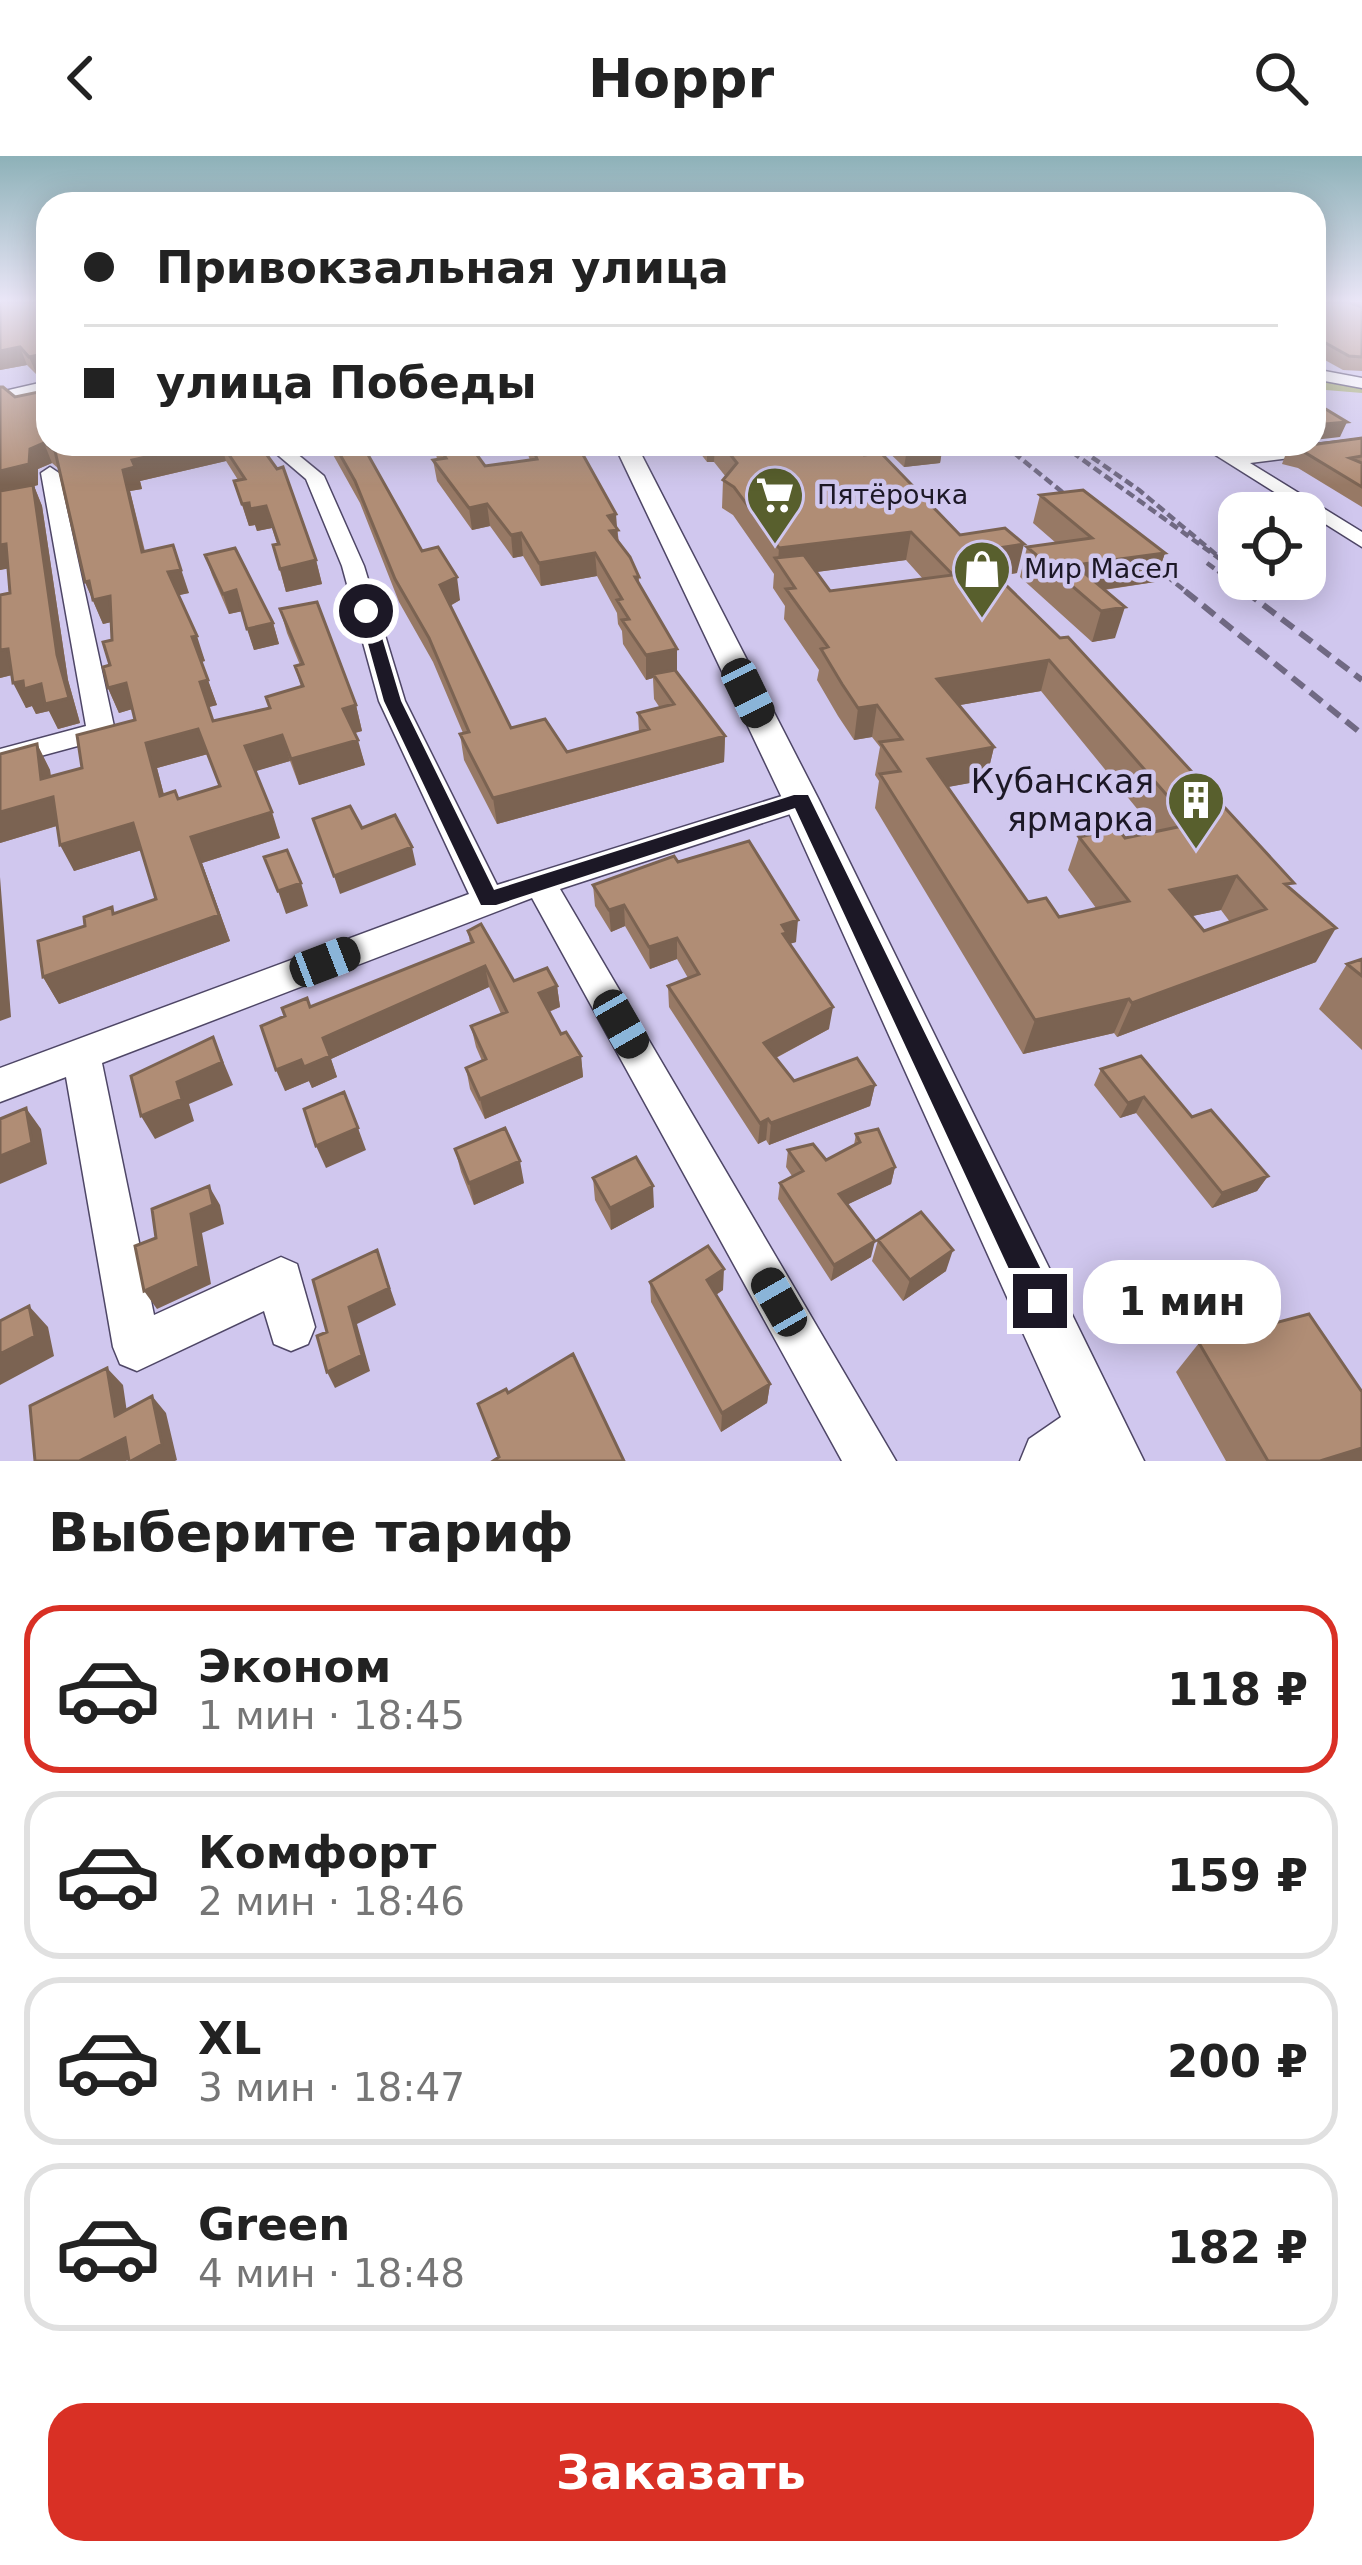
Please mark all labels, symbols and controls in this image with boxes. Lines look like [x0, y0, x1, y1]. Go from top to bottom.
icon: back [48, 45, 114, 111]
icon: search [1248, 45, 1314, 111]
text: Hoppr [588, 47, 774, 110]
text: Привокзальная улица [156, 241, 729, 294]
text: улица Победы [156, 356, 537, 409]
supermarket icon: Пятёрочка [744, 464, 806, 546]
place label: Пятёрочка [817, 479, 968, 510]
map controls [1218, 492, 1326, 600]
button: locate [1218, 492, 1326, 600]
shop icon: Мир Масел [951, 538, 1013, 620]
place label: Мир Масел [1024, 553, 1179, 584]
route start [339, 584, 393, 638]
car [716, 653, 780, 733]
place label: Кубанская ярмарка [971, 762, 1154, 839]
building icon: Кубанская ярмарка [1165, 769, 1227, 851]
car [285, 932, 365, 992]
car [587, 984, 655, 1064]
callout: 1 мин [1082, 1259, 1280, 1343]
car [745, 1262, 813, 1342]
route end [1013, 1274, 1067, 1328]
text: 1 мин [1119, 1279, 1245, 1324]
text: Выберите тариф [48, 1501, 573, 1564]
icon: car [54, 1635, 162, 1743]
text: Эконом [198, 1640, 391, 1693]
text: 118 ₽ [1167, 1663, 1308, 1716]
text: 1 мин · 18:45 [198, 1693, 465, 1738]
icon: car [54, 1821, 162, 1929]
text: Комфорт [198, 1826, 436, 1879]
text: 159 ₽ [1167, 1849, 1308, 1902]
text: 2 мин · 18:46 [198, 1879, 465, 1924]
icon: car [54, 2007, 162, 2115]
text: XL [198, 2012, 261, 2065]
text: 200 ₽ [1167, 2035, 1308, 2088]
text: 3 мин · 18:47 [198, 2065, 465, 2110]
icon: car [54, 2193, 162, 2301]
text: Green [198, 2198, 350, 2251]
text: 182 ₽ [1167, 2221, 1308, 2274]
text: 4 мин · 18:48 [198, 2251, 465, 2296]
button: Заказать [48, 2403, 1314, 2541]

